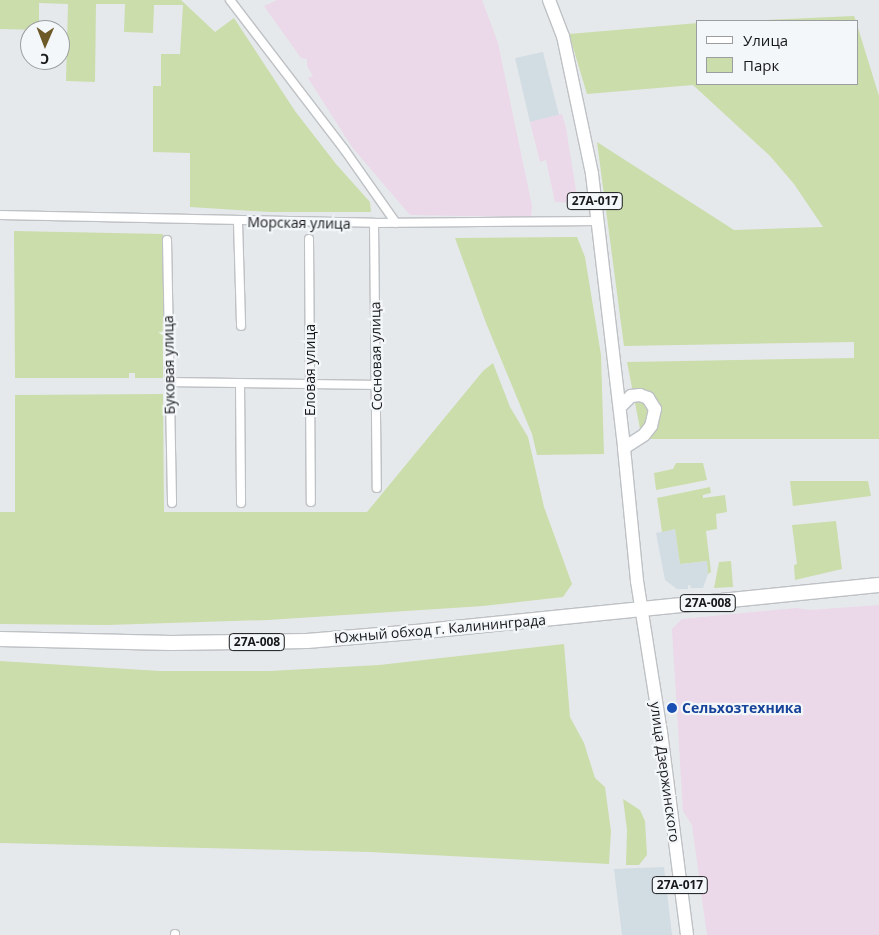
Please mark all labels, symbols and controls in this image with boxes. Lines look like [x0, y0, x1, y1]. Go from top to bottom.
north arrow [20, 20, 70, 70]
legend [696, 20, 859, 85]
text: Улица [743, 30, 788, 50]
text: С [40, 50, 49, 69]
text: Парк [743, 55, 779, 75]
road number: 27А-017 [566, 192, 624, 210]
street label: Морская улица [247, 214, 351, 232]
street label: Сосновая улица [367, 301, 385, 411]
street label: Буковая улица [160, 315, 178, 415]
street label: Еловая улица [302, 324, 318, 416]
road number: 27А-008 [679, 594, 737, 612]
street label: Южный обход г. Калининграда [333, 611, 547, 647]
road number: 27А-008 [228, 632, 286, 652]
place label: Сельхозтехника [682, 700, 802, 716]
street label: улица Дзержинского [647, 701, 683, 843]
marker: Сельхозтехника [666, 702, 678, 714]
road number: 27А-017 [651, 876, 709, 894]

